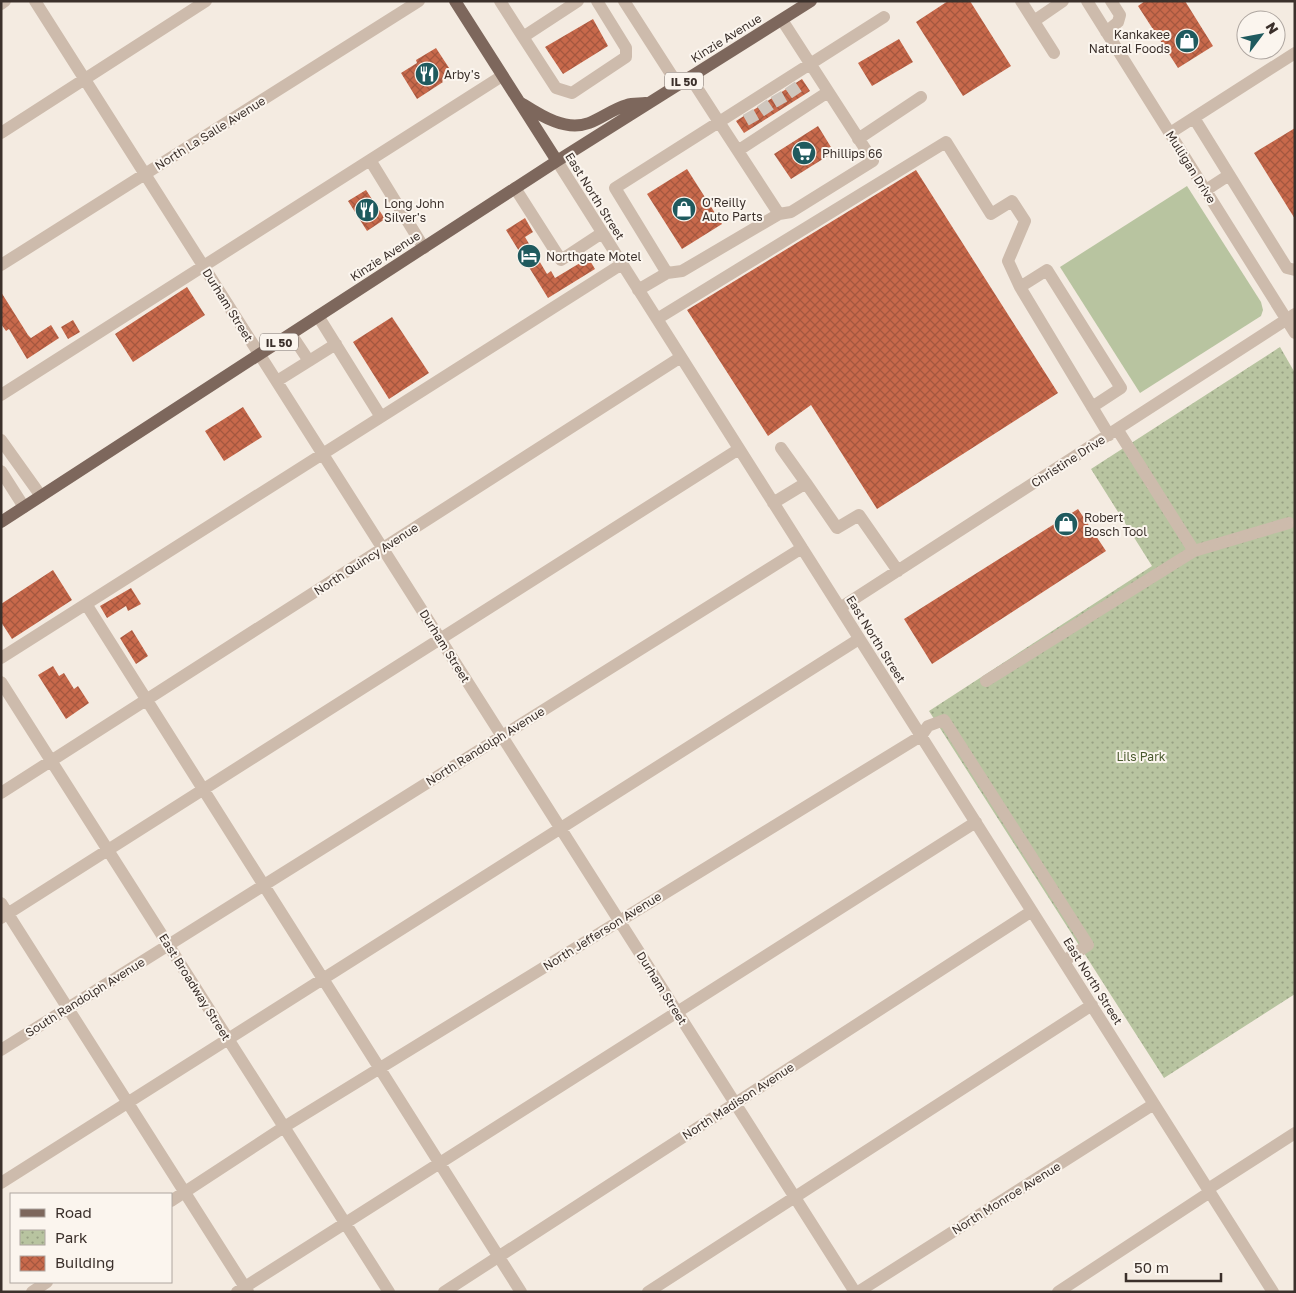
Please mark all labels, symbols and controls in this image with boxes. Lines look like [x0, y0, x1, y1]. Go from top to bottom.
street label: Kinzie Avenue [688, 10, 764, 66]
north arrow [1236, 10, 1286, 60]
text: N [1262, 19, 1282, 37]
place label: Kankakee Natural Foods [1089, 27, 1170, 56]
shop icon: Kankakee Natural Foods [1174, 28, 1200, 54]
restaurant icon: Arby's [414, 61, 440, 87]
place label: Arby's [444, 67, 480, 82]
road number: IL 50 [665, 72, 703, 90]
street label: North La Salle Avenue [152, 93, 268, 173]
street label: Mulligan Drive [1163, 128, 1219, 206]
supermarket icon: Phillips 66 [791, 140, 817, 166]
place label: Phillips 66 [822, 146, 883, 161]
street label: East North Street [562, 150, 628, 243]
place label: O'Reilly Auto Parts [702, 195, 763, 224]
place label: Long John Silver's [384, 196, 444, 225]
shop icon: O'Reilly Auto Parts [671, 196, 697, 222]
restaurant icon: Long John Silver's [354, 197, 380, 223]
street label: Kinzie Avenue [347, 228, 423, 284]
hotel icon: Northgate Motel [516, 243, 542, 269]
place label: Northgate Motel [546, 249, 642, 264]
street label: Durham Street [199, 266, 257, 345]
road number: IL 50 [260, 334, 298, 351]
street label: Christine Drive [1028, 432, 1108, 490]
place label: Robert Bosch Tool [1084, 510, 1147, 539]
shop icon: Robert Bosch Tool [1053, 511, 1079, 537]
street label: North Quincy Avenue [311, 520, 421, 598]
street label: East North Street [843, 593, 909, 686]
street label: Durham Street [416, 607, 474, 686]
street label: North Randolph Avenue [423, 703, 547, 789]
park label: Lils Park [1116, 749, 1166, 764]
street label: North Jefferson Avenue [540, 888, 664, 974]
street label: East Broadway Street [156, 931, 234, 1043]
street label: East North Street [1060, 935, 1126, 1028]
street label: Durham Street [633, 949, 691, 1028]
street label: South Randolph Avenue [22, 954, 148, 1040]
street label: North Madison Avenue [679, 1059, 797, 1143]
street label: North Monroe Avenue [949, 1158, 1063, 1238]
legend [10, 1193, 172, 1283]
text: Road [55, 1203, 92, 1221]
text: Park [55, 1228, 88, 1246]
scale bar [1126, 1250, 1221, 1282]
text: Building [55, 1253, 115, 1271]
text: 50 m [1134, 1258, 1169, 1276]

